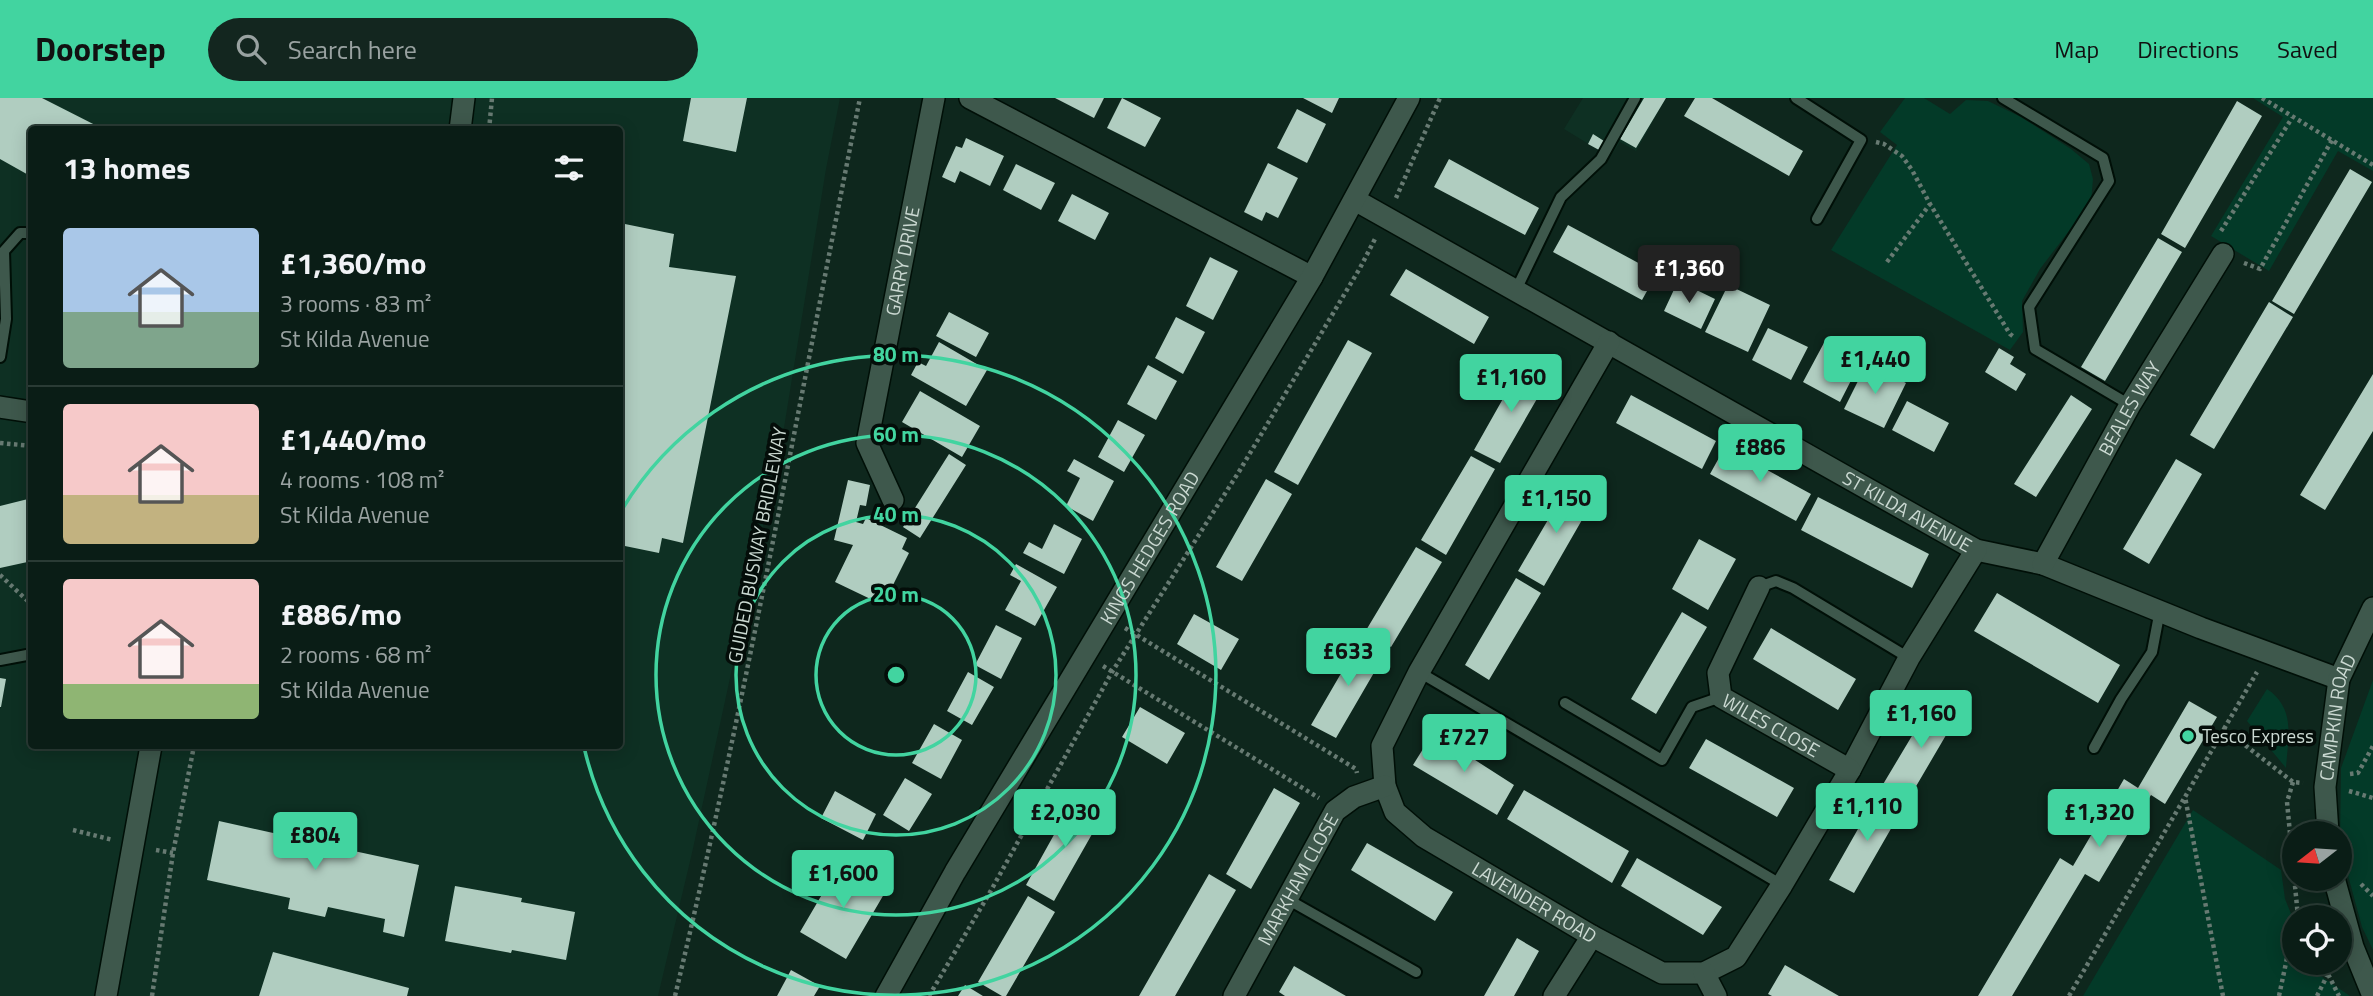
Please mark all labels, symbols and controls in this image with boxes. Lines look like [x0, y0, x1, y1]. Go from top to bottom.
search box [208, 18, 698, 81]
text: Doorstep [35, 24, 166, 74]
icon: search [232, 30, 270, 68]
text: Search here [288, 30, 417, 69]
text: Map [2054, 31, 2099, 67]
text: Directions [2137, 31, 2239, 67]
text: Saved [2277, 31, 2338, 67]
text: 13 homes [63, 145, 190, 191]
icon: filters [550, 149, 588, 187]
street label: GARRY DRIVE [877, 204, 927, 318]
text: £1,360/mo [280, 240, 426, 286]
pin: £1,360 [1632, 246, 1746, 305]
text: £1,360 [1654, 250, 1724, 285]
icon: home [119, 256, 203, 340]
text: 3 rooms · 83 m² [280, 286, 431, 321]
text: St Kilda Avenue [280, 321, 430, 356]
pin: £1,440 [1818, 336, 1932, 396]
text: 80 m [873, 338, 919, 370]
text: £1,440 [1840, 341, 1910, 376]
pin: £1,160 [1454, 354, 1568, 414]
street label: BEALES WAY [2090, 355, 2168, 460]
text: £1,160 [1476, 359, 1546, 394]
text: £1,440/mo [280, 416, 426, 462]
text: 60 m [873, 418, 919, 450]
street label: GUIDED BUSWAY BRIDLEWAY [719, 423, 794, 666]
pin: £886 [1719, 424, 1801, 484]
text: £886 [1734, 429, 1786, 464]
icon: home [119, 432, 203, 516]
text: 4 rooms · 108 m² [280, 462, 444, 497]
street label: ST KILDA AVENUE [1837, 463, 1978, 559]
street label: KINGS HEDGES ROAD [1092, 465, 1206, 630]
pin: £1,150 [1499, 476, 1613, 535]
text: £1,150 [1521, 480, 1591, 515]
text: St Kilda Avenue [280, 497, 430, 532]
text: 40 m [873, 498, 919, 530]
text: 20 m [873, 578, 919, 610]
text: £886/mo [280, 591, 402, 637]
icon: home [119, 607, 203, 691]
pin: £633 [1307, 628, 1389, 688]
text: £633 [1322, 633, 1374, 668]
text: 2 rooms · 68 m² [280, 637, 431, 672]
street label: CAMPKIN ROAD [2311, 649, 2363, 782]
centre of rings [884, 663, 908, 687]
text: St Kilda Avenue [280, 672, 430, 707]
street label: WILES CLOSE [1717, 686, 1825, 764]
pin: £1,160 [1864, 690, 1978, 750]
text: £1,160 [1886, 695, 1956, 730]
pin: £727 [1423, 714, 1505, 774]
text: £727 [1438, 719, 1490, 754]
place label: Tesco Express [2202, 721, 2314, 750]
marker: Tesco Express [2180, 728, 2196, 744]
pin: £1,110 [1810, 784, 1924, 843]
text: £1,110 [1832, 788, 1902, 823]
pin: £2,030 [1008, 790, 1122, 849]
pin: £1,320 [2042, 790, 2156, 849]
text: £2,030 [1030, 794, 1100, 829]
text: £1,320 [2064, 794, 2134, 829]
street label: MARKHAM CLOSE [1249, 808, 1345, 950]
pin: £804 [274, 812, 356, 872]
text: £804 [289, 817, 341, 852]
north arrow [2282, 821, 2352, 891]
map controls [2282, 821, 2352, 975]
pin: £1,600 [786, 850, 900, 910]
street label: LAVENDER ROAD [1467, 853, 1603, 950]
text: £1,600 [808, 855, 878, 890]
button: locate [2282, 905, 2352, 975]

